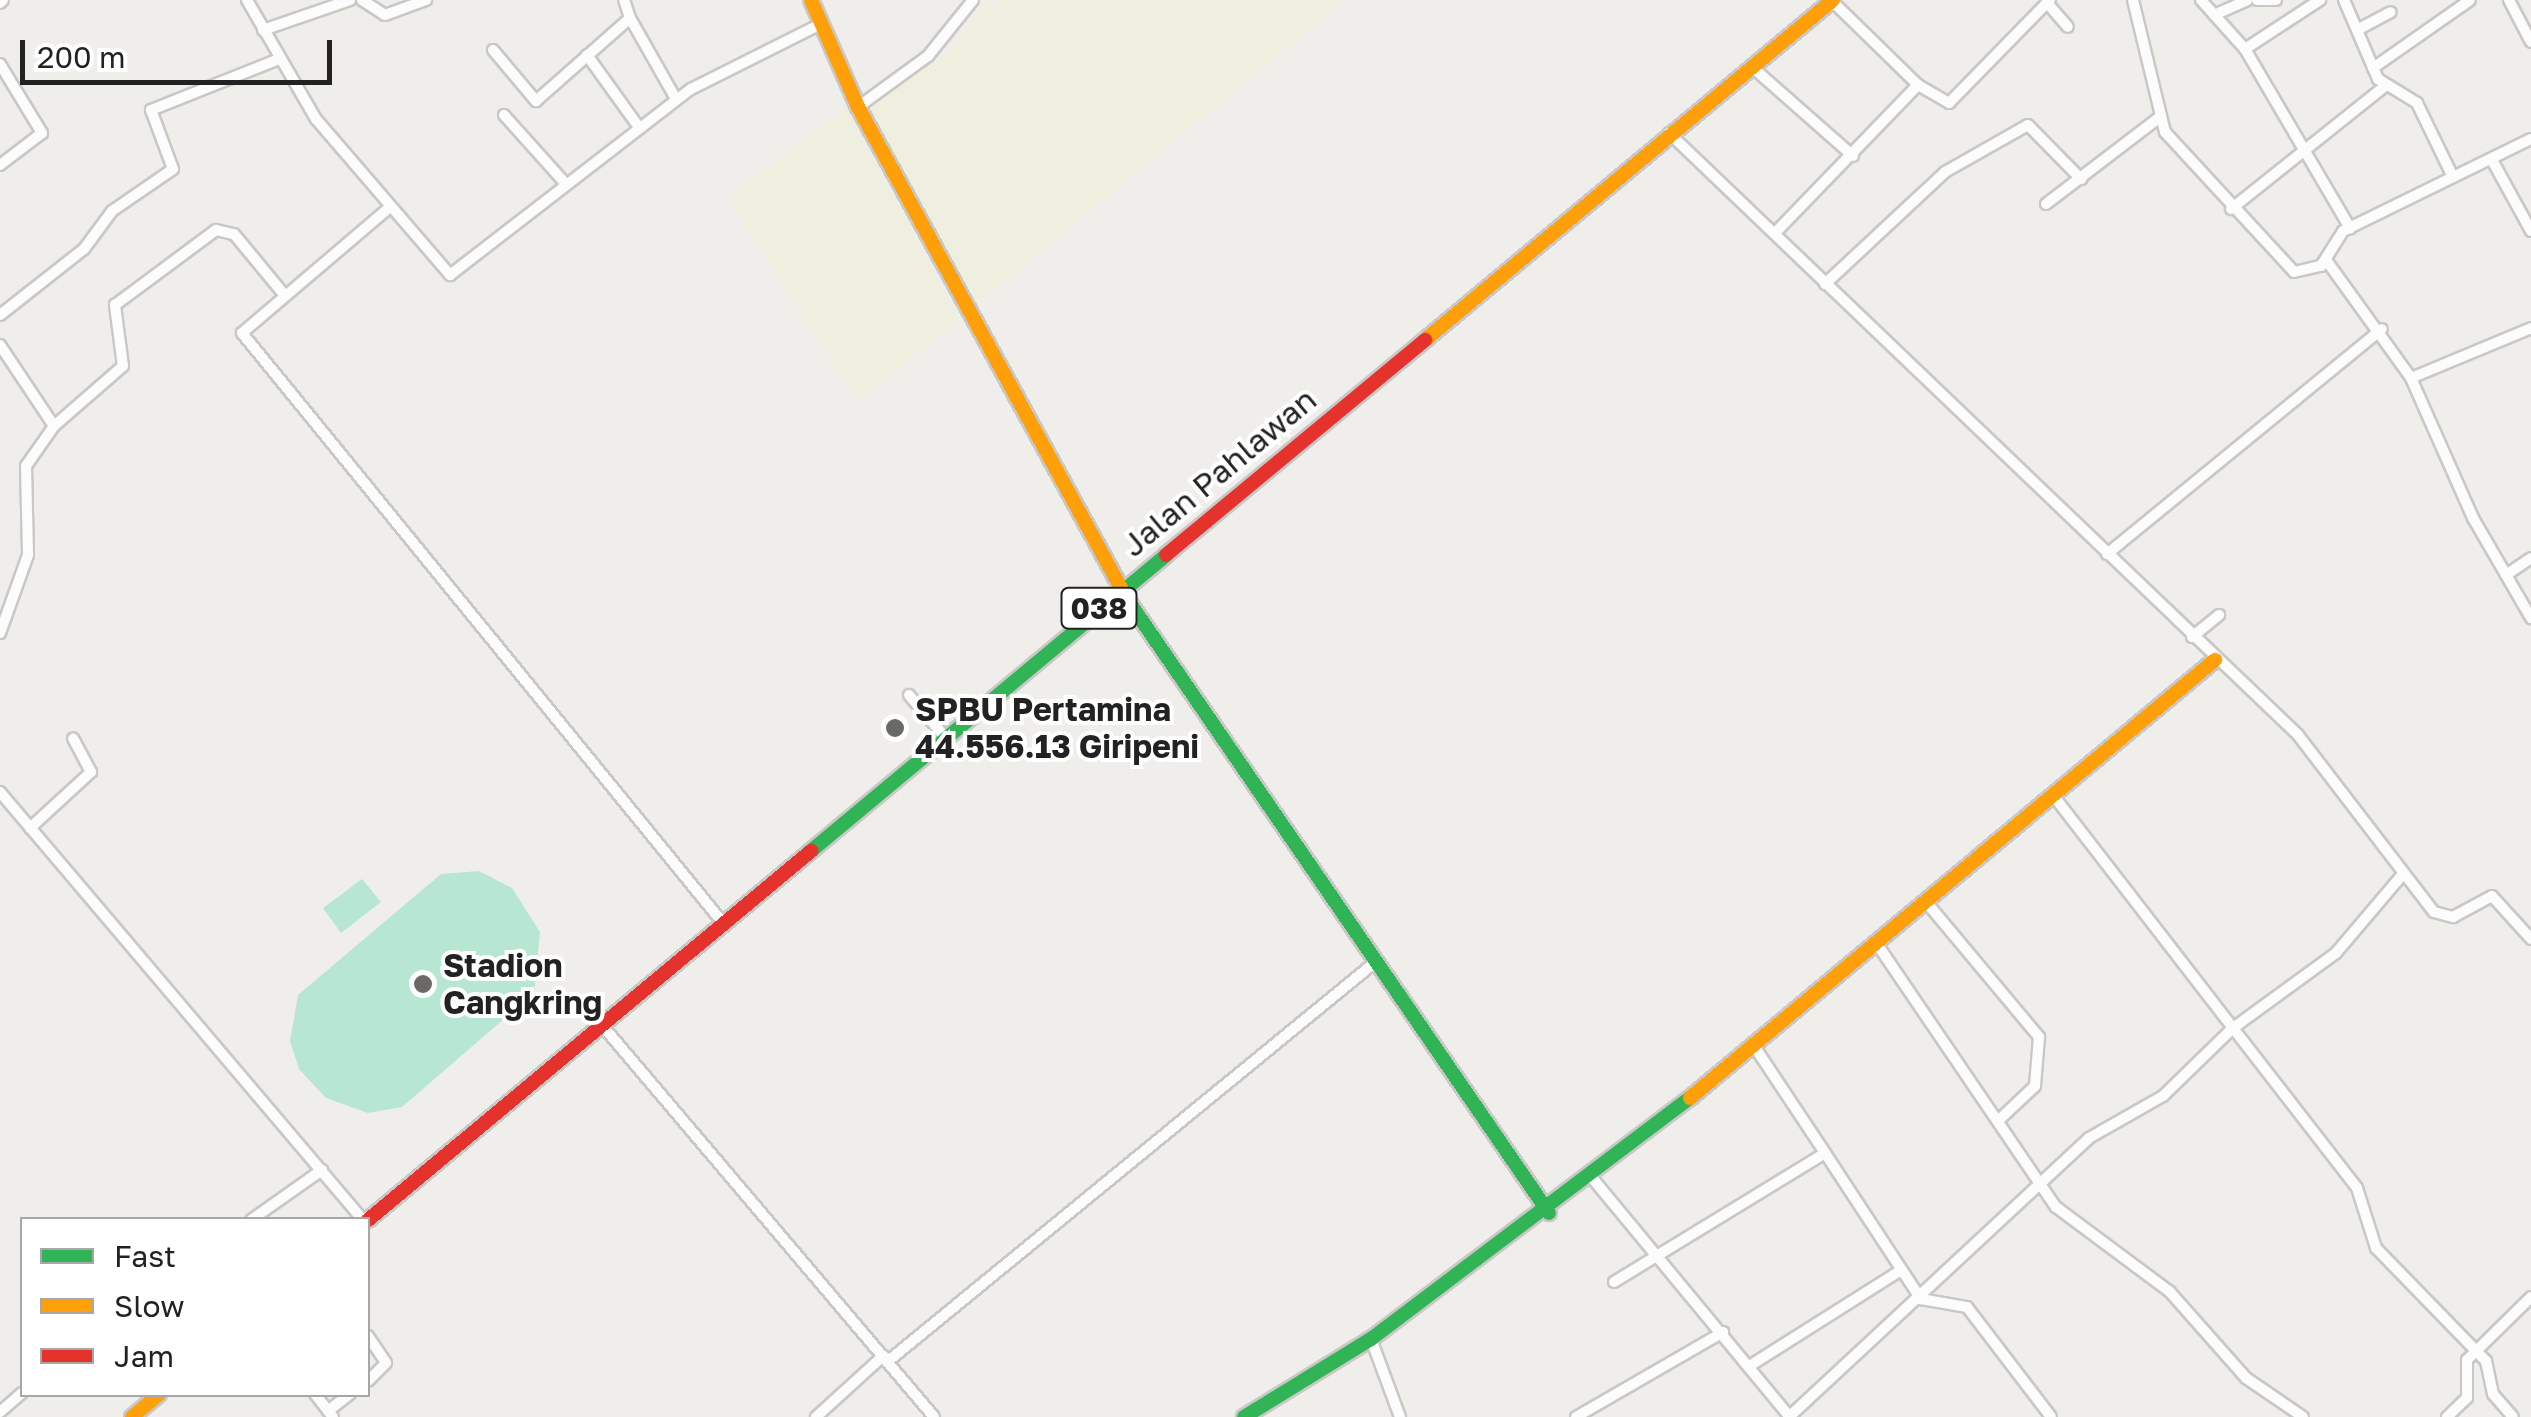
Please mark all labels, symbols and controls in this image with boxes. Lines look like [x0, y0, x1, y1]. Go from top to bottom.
scale bar [25, 20, 338, 82]
text: 200 m [37, 39, 126, 75]
street label: Jalan Pahlawan [1114, 380, 1324, 564]
road number: 038 [1059, 583, 1139, 633]
place label: SPBU Pertamina 44.556.13 Giripeni [915, 691, 1199, 766]
marker: SPBU Pertamina 44.556.13 Giripeni [884, 717, 906, 739]
place label: Stadion Cangkring [443, 947, 602, 1022]
marker: Stadion Cangkring [412, 973, 434, 995]
legend [20, 1217, 370, 1397]
text: Fast [114, 1238, 176, 1274]
text: Slow [114, 1288, 185, 1324]
text: Jam [114, 1338, 174, 1374]

